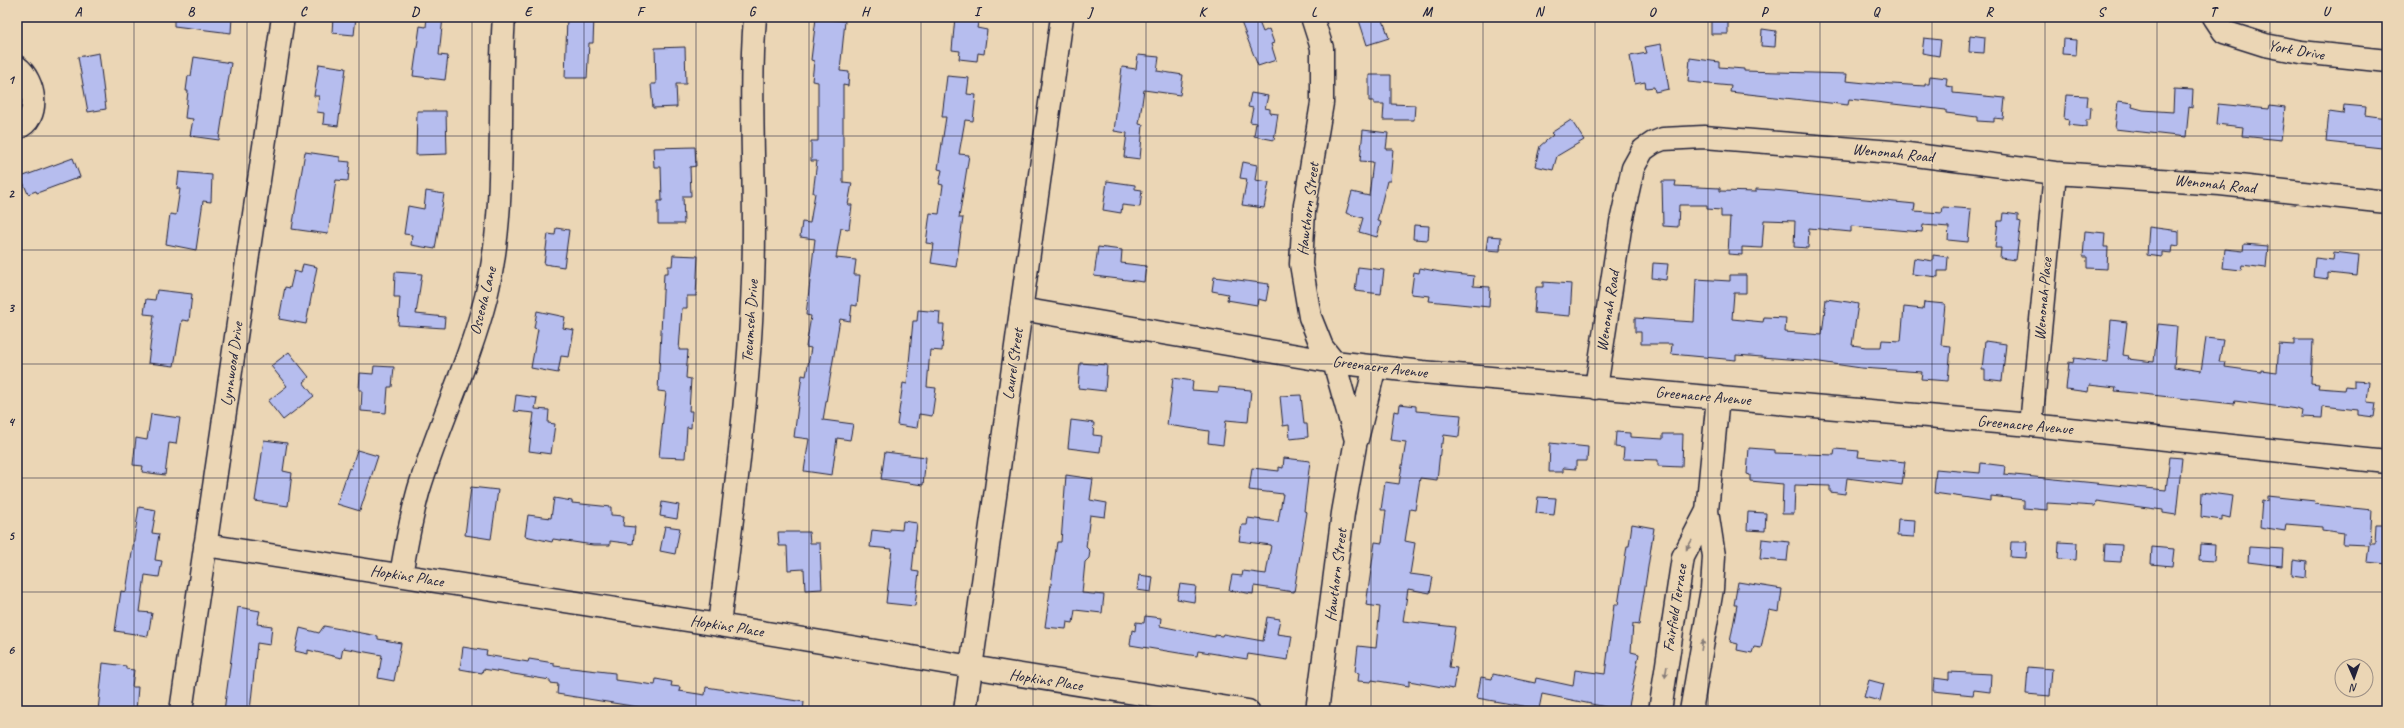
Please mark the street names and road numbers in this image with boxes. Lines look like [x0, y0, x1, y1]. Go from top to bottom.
street label: York Drive [2266, 35, 2327, 65]
street label: Wenonah Road [1851, 139, 1937, 167]
street label: Hawthorn Street [1292, 160, 1324, 257]
street label: Wenonah Road [2173, 170, 2259, 198]
street label: Wenonah Place [2029, 255, 2057, 341]
street label: Osceola Lane [465, 263, 502, 337]
street label: Wenonah Road [1592, 267, 1625, 353]
street label: Tecumseh Drive [737, 277, 763, 363]
street label: Lynnwood Drive [216, 319, 248, 407]
street label: Laurel Street [998, 325, 1028, 401]
street label: Greenacre Avenue [1331, 351, 1430, 383]
street label: Greenacre Avenue [1655, 382, 1753, 410]
street label: Greenacre Avenue [1977, 411, 2075, 439]
street label: Hawthorn Street [1320, 526, 1352, 623]
street label: Hopkins Place [369, 560, 447, 592]
street label: Fairfield Terrace [1658, 561, 1692, 653]
street label: Hopkins Place [689, 610, 767, 642]
street label: Hopkins Place [1008, 664, 1086, 696]

